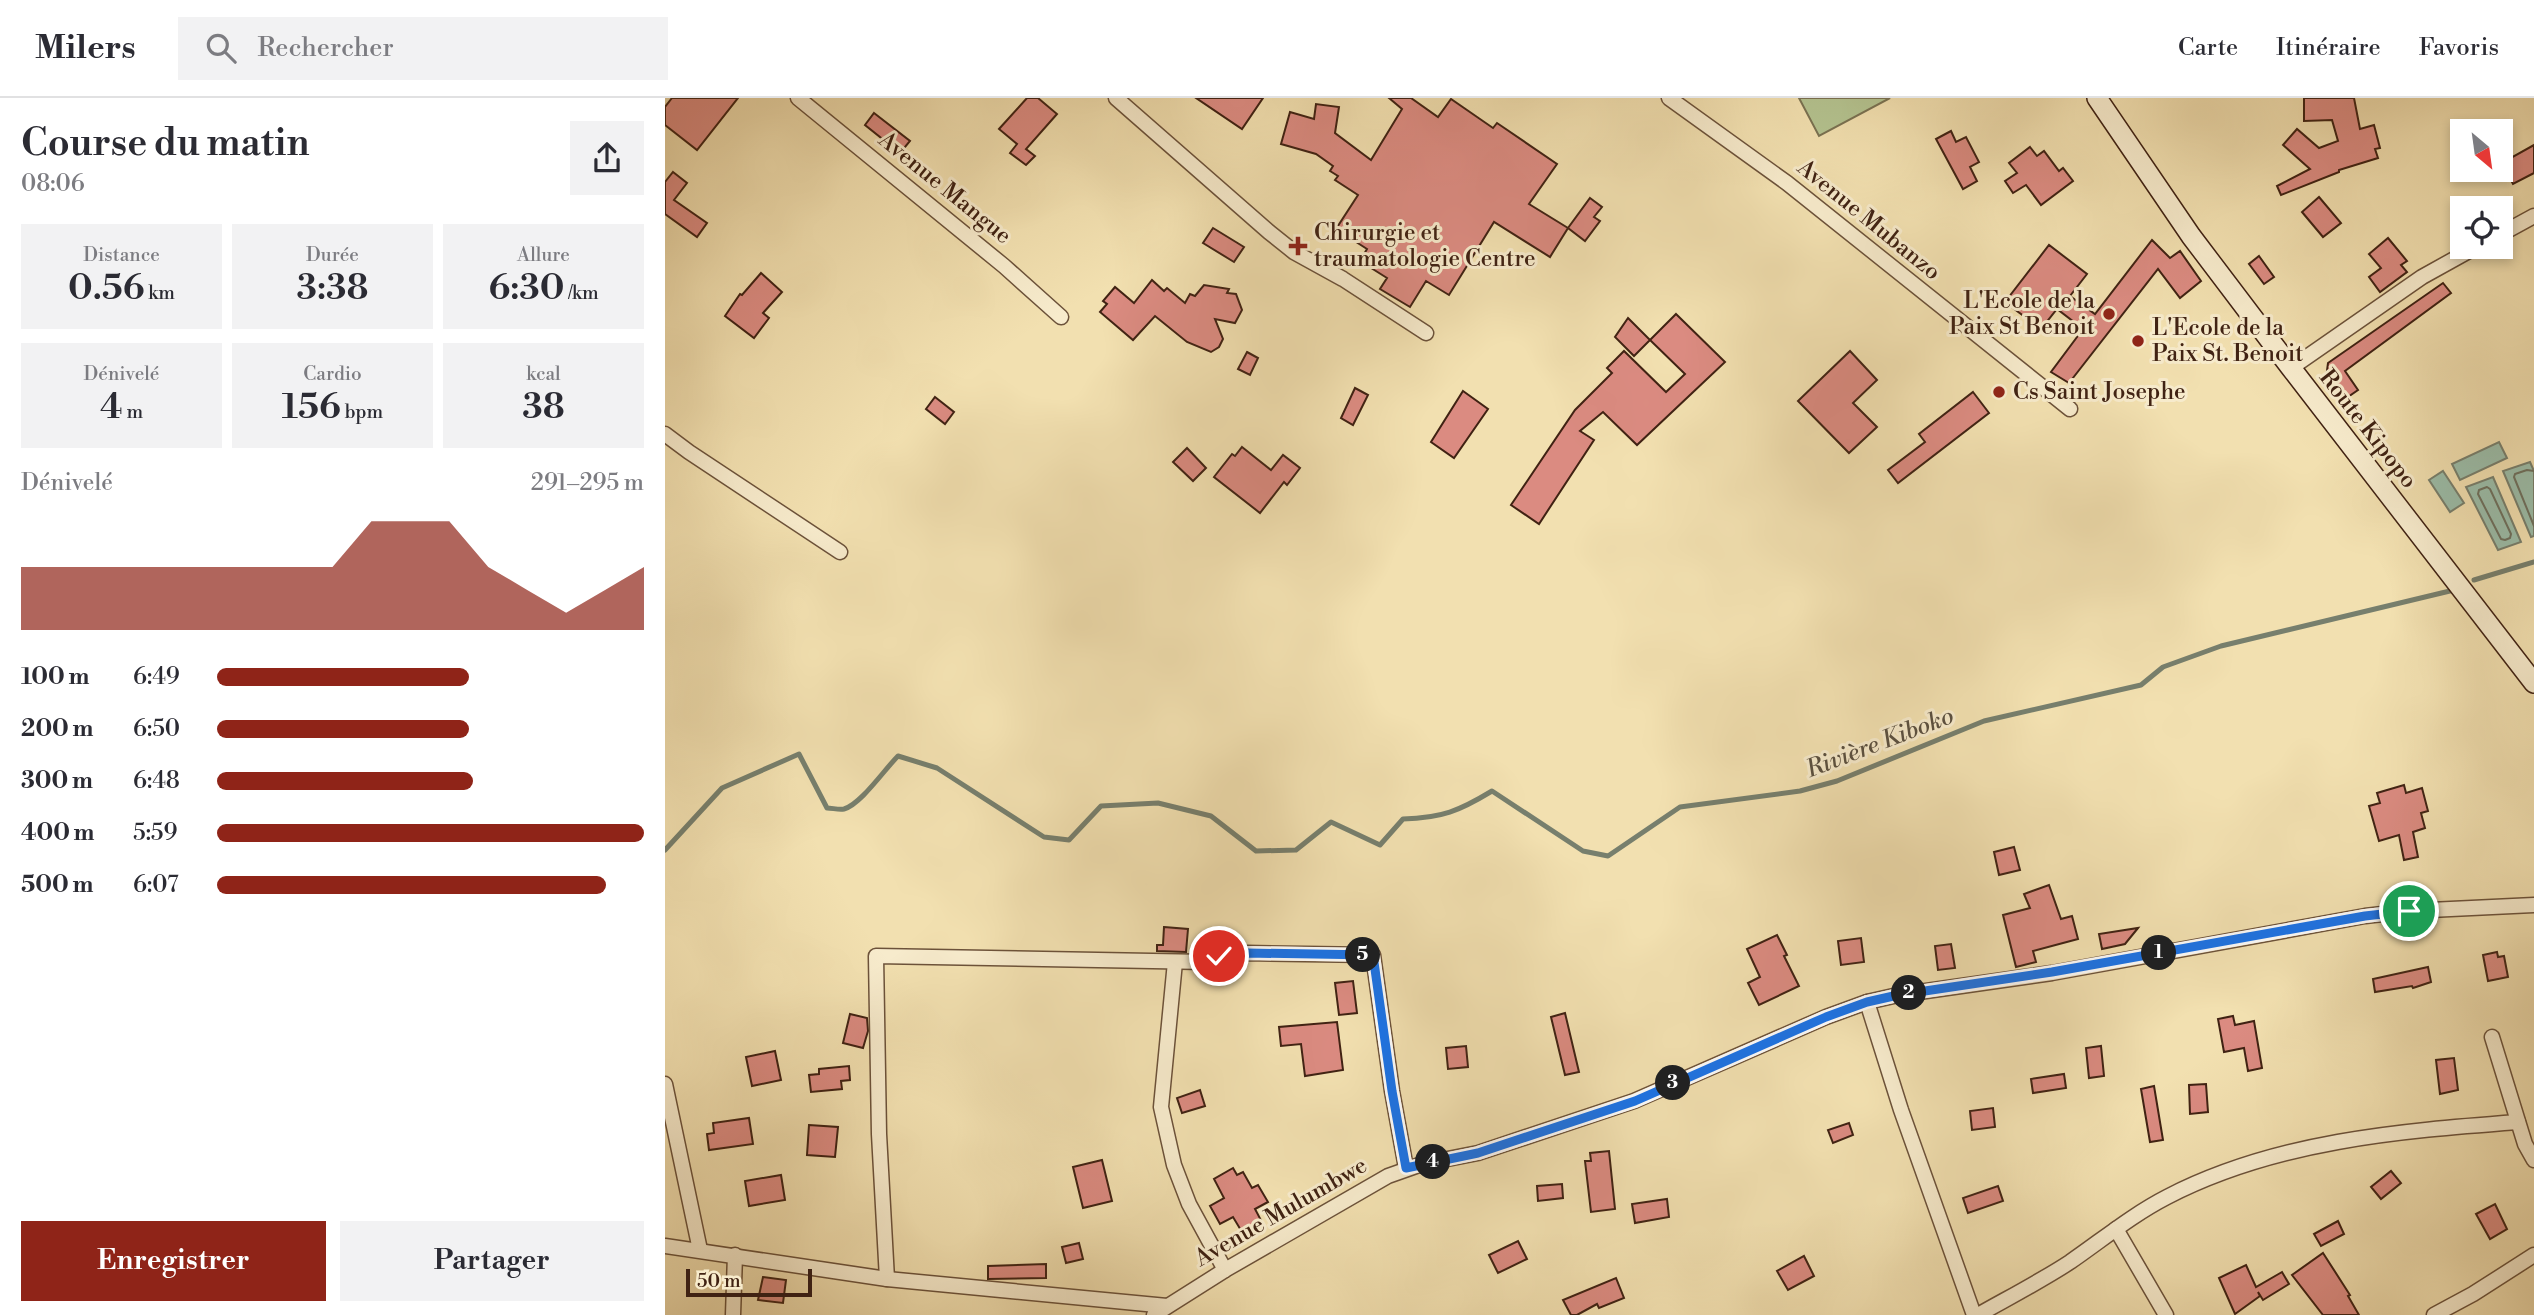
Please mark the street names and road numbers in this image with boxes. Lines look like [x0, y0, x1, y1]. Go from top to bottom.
street label: Avenue Mangue [872, 125, 1017, 250]
street label: Avenue Mubanzo [1791, 153, 1946, 286]
street label: Route Kipopo [2313, 364, 2423, 494]
street label: Avenue Mulumbwe [1189, 1151, 1372, 1273]

